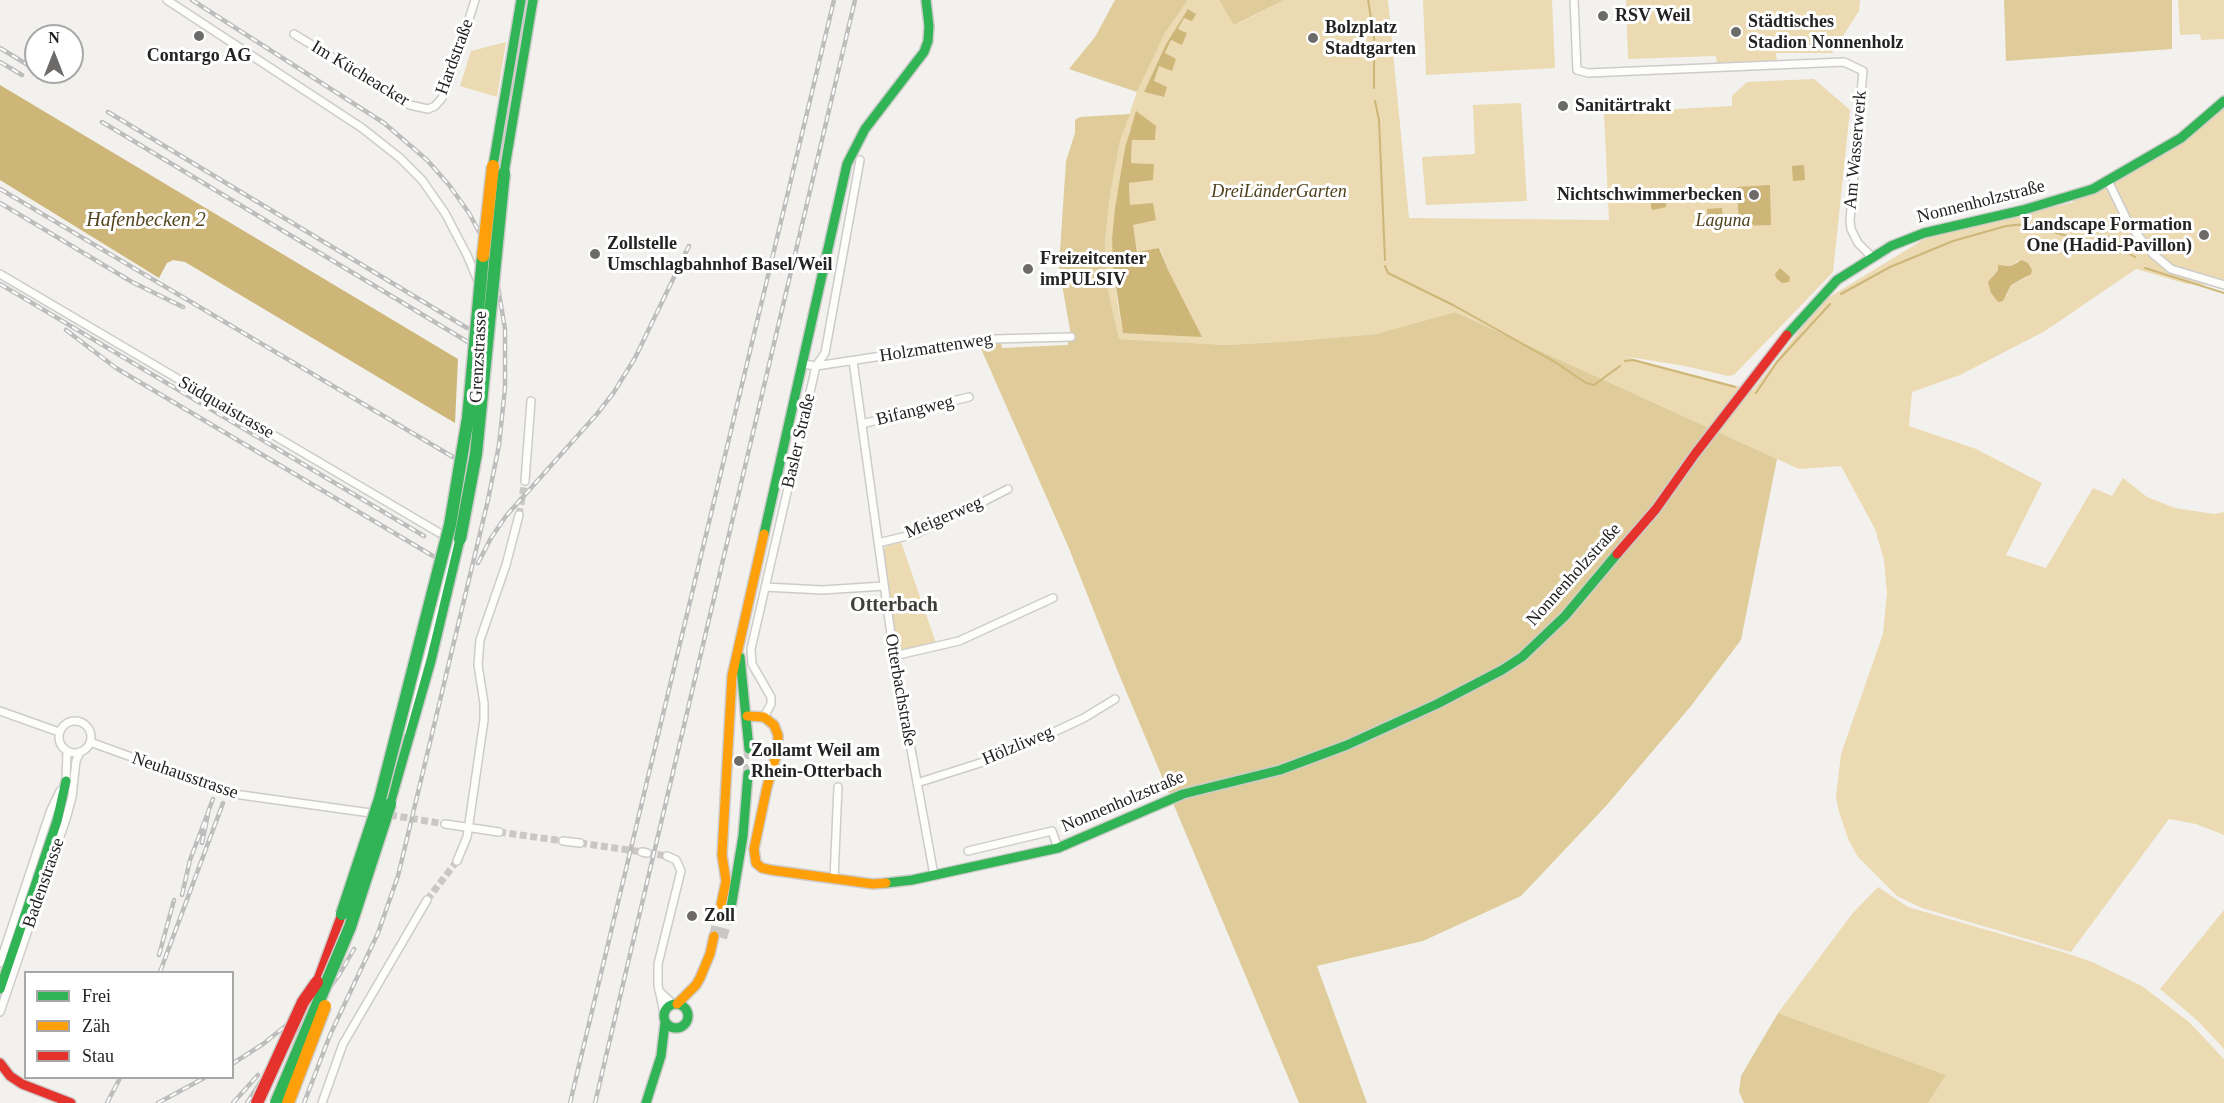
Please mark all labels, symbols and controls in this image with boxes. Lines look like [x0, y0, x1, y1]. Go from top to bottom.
place label: RSV Weil [1615, 5, 1691, 27]
marker: RSV Weil [1596, 9, 1610, 23]
place label: Städtisches Stadion Nonnenholz [1748, 11, 1904, 54]
street label: Hardstraße [431, 16, 479, 98]
place label: Bolzplatz Stadtgarten [1325, 17, 1416, 60]
north arrow [24, 24, 84, 84]
marker: Städtisches Stadion Nonnenholz [1729, 25, 1743, 39]
text: N [48, 29, 60, 46]
marker: Contargo AG [192, 29, 206, 43]
marker: Bolzplatz Stadtgarten [1306, 31, 1320, 45]
street label: Im Kücheacker [307, 36, 413, 112]
place label: Contargo AG [147, 45, 251, 67]
street label: Am Wasserwerk [1840, 90, 1872, 210]
place label: Sanitärtrakt [1575, 95, 1671, 117]
marker: Sanitärtrakt [1556, 99, 1570, 113]
street label: Nonnenholzstraße [1915, 176, 2047, 228]
park label: DreiLänderGarten [1211, 181, 1347, 203]
place label: Nichtschwimmerbecken [1557, 184, 1742, 206]
marker: Nichtschwimmerbecken [1747, 188, 1761, 202]
water label: Hafenbecken 2 [86, 209, 206, 233]
park label: Laguna [1695, 210, 1751, 232]
place label: Landscape Formation One (Hadid-Pavillon) [2022, 214, 2192, 256]
marker: Landscape Formation One (Hadid-Pavillon) [2197, 228, 2211, 242]
place label: Zollstelle Umschlagbahnhof Basel/Weil [607, 233, 833, 276]
marker: Zollstelle Umschlagbahnhof Basel/Weil [588, 247, 602, 261]
place label: Freizeitcenter imPULSIV [1040, 248, 1147, 290]
marker: Freizeitcenter imPULSIV [1021, 262, 1035, 276]
street label: Grenzstrasse [466, 311, 492, 403]
street label: Holzmattenweg [878, 328, 994, 368]
street label: Südquaistrasse [174, 372, 278, 444]
street label: Bifangweg [874, 391, 956, 431]
street label: Basler Straße [778, 392, 820, 490]
street label: Meigerweg [902, 492, 986, 544]
street label: Nonnenholzstraße [1522, 519, 1626, 631]
district label: Otterbach [850, 594, 938, 618]
street label: Otterbachstraße [879, 632, 921, 748]
street label: Hölzliweg [979, 721, 1057, 771]
place label: Zollamt Weil am Rhein-Otterbach [751, 740, 882, 783]
street label: Neuhausstrasse [129, 748, 241, 804]
marker: Zollamt Weil am Rhein-Otterbach [732, 754, 746, 768]
street label: Nonnenholzstraße [1059, 766, 1187, 838]
street label: Badenstrasse [18, 835, 70, 931]
place label: Zoll [704, 905, 735, 927]
marker: Zoll [685, 909, 699, 923]
legend [24, 971, 234, 1079]
text: Frei [82, 986, 111, 1006]
text: Zäh [82, 1016, 110, 1036]
text: Stau [82, 1046, 114, 1066]

